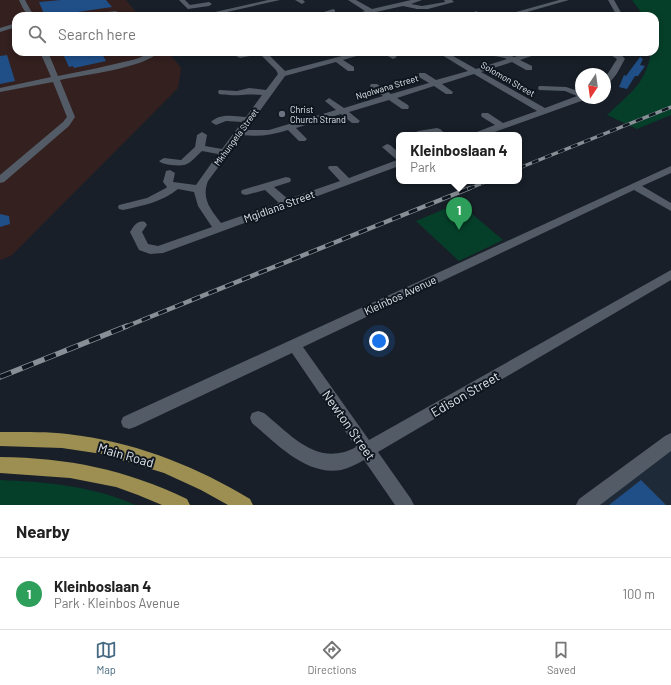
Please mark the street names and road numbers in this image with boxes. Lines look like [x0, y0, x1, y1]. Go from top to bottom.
street label: Solomon Street [479, 59, 537, 99]
street label: Nqolwana Street [354, 72, 420, 102]
street label: Mkhungela Street [212, 106, 260, 168]
street label: Mgidlana Street [242, 187, 316, 225]
street label: Kleinbos Avenue [362, 273, 438, 317]
street label: Edison Street [428, 368, 502, 420]
street label: Newton Street [319, 387, 379, 463]
street label: Main Road [96, 439, 156, 471]

